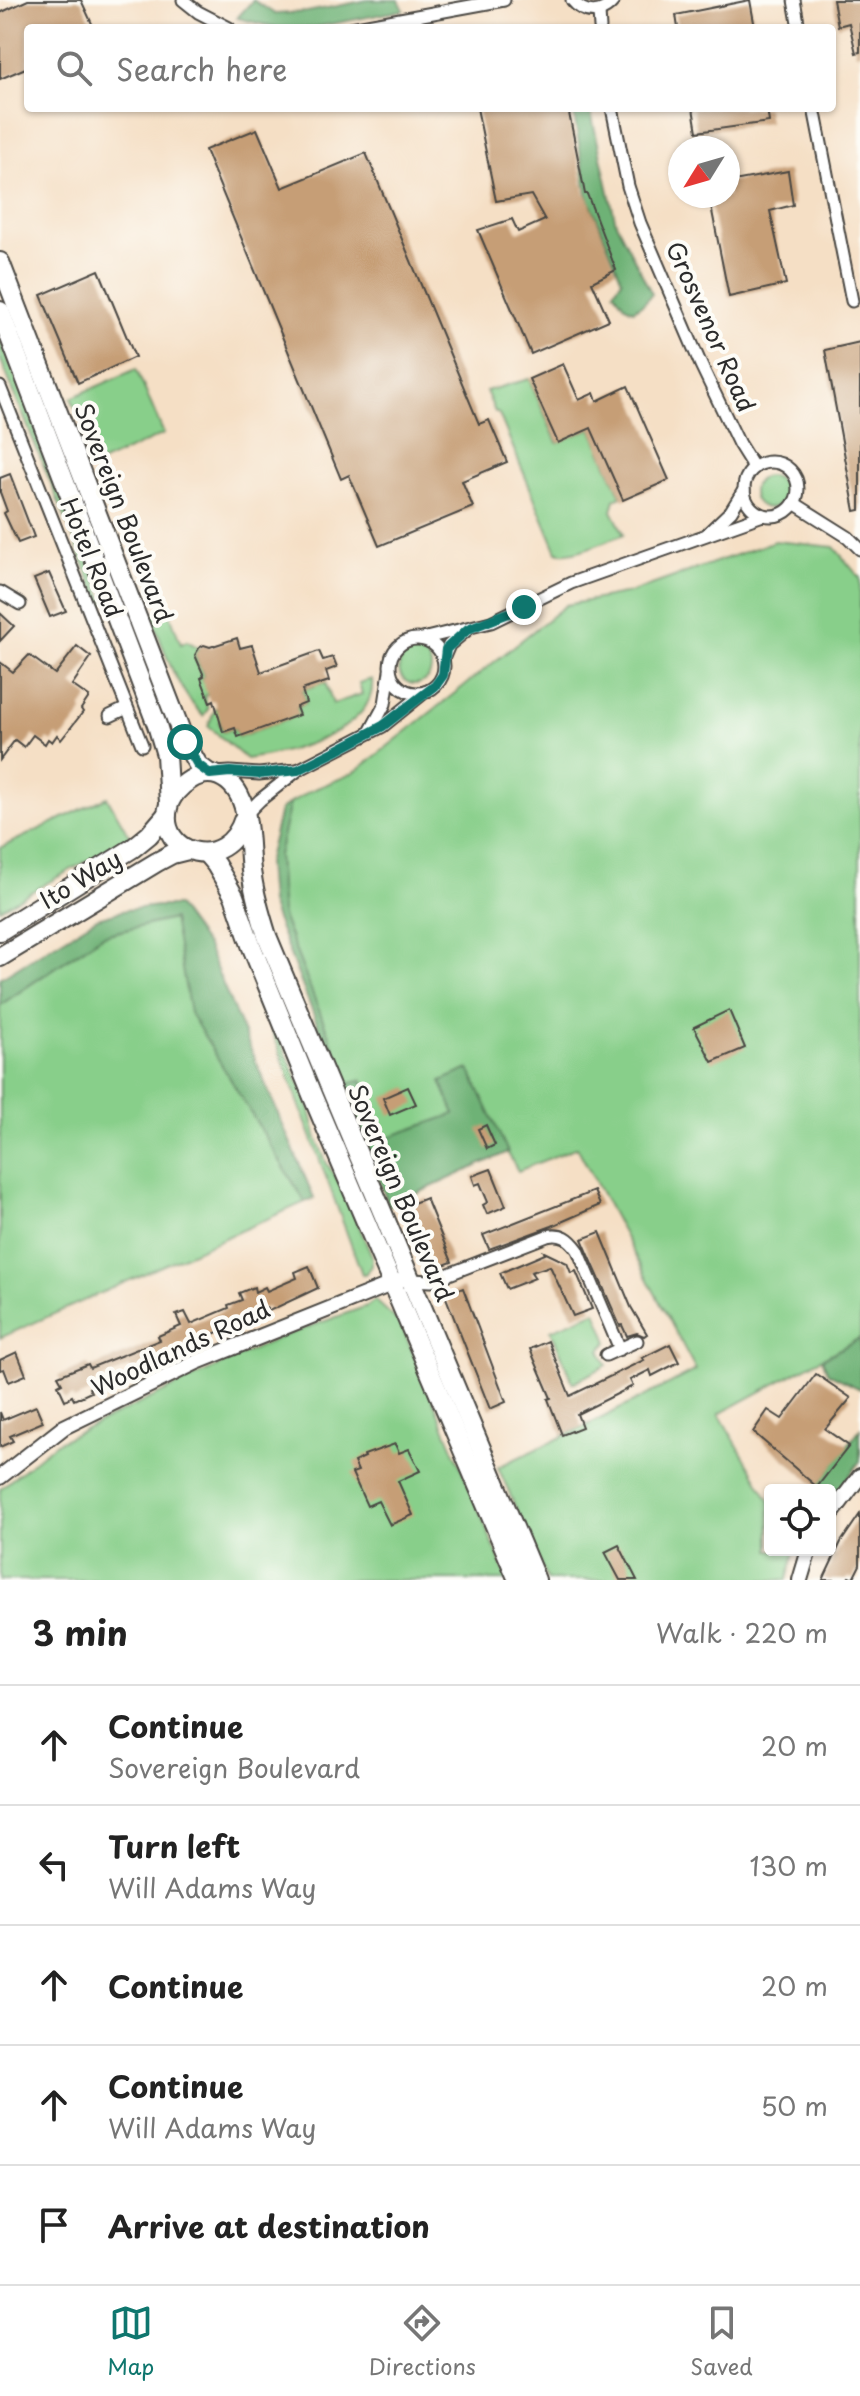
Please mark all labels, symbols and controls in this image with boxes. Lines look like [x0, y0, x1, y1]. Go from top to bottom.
search box [24, 24, 836, 112]
icon: search [52, 46, 96, 90]
text: Search here [116, 46, 288, 91]
north arrow [668, 136, 740, 208]
street label: Grosvenor Road [658, 235, 766, 417]
street label: Sovereign Boulevard [66, 397, 183, 628]
street label: Hotel Road [52, 492, 133, 623]
route end [506, 589, 542, 625]
route start [167, 724, 203, 760]
street label: Ito Way [32, 840, 128, 917]
street label: Sovereign Boulevard [340, 1078, 464, 1307]
street label: Woodlands Road [85, 1290, 275, 1404]
map controls [764, 1484, 836, 1556]
button: locate [764, 1484, 836, 1556]
text: 3 min [32, 1606, 128, 1658]
text: Walk · 220 m [656, 1613, 828, 1652]
text: Continue [108, 1703, 243, 1748]
icon: ahead [32, 1723, 76, 1767]
text: 20 m [761, 1726, 828, 1765]
text: Sovereign Boulevard [108, 1748, 360, 1787]
text: Turn left [108, 1823, 240, 1868]
icon: left [32, 1843, 76, 1887]
text: 130 m [749, 1846, 828, 1885]
text: Will Adams Way [108, 1868, 316, 1907]
icon: ahead [32, 1963, 76, 2007]
text: Continue [108, 1963, 243, 2008]
text: 20 m [761, 1966, 828, 2005]
text: Continue [108, 2063, 243, 2108]
icon: ahead [32, 2083, 76, 2127]
text: 50 m [761, 2086, 828, 2125]
text: Will Adams Way [108, 2108, 316, 2147]
icon: arrive [32, 2203, 76, 2247]
text: Arrive at destination [108, 2203, 430, 2248]
tab: Map [107, 2301, 154, 2382]
tab: Directions [369, 2301, 476, 2382]
tab: Saved [690, 2301, 753, 2382]

